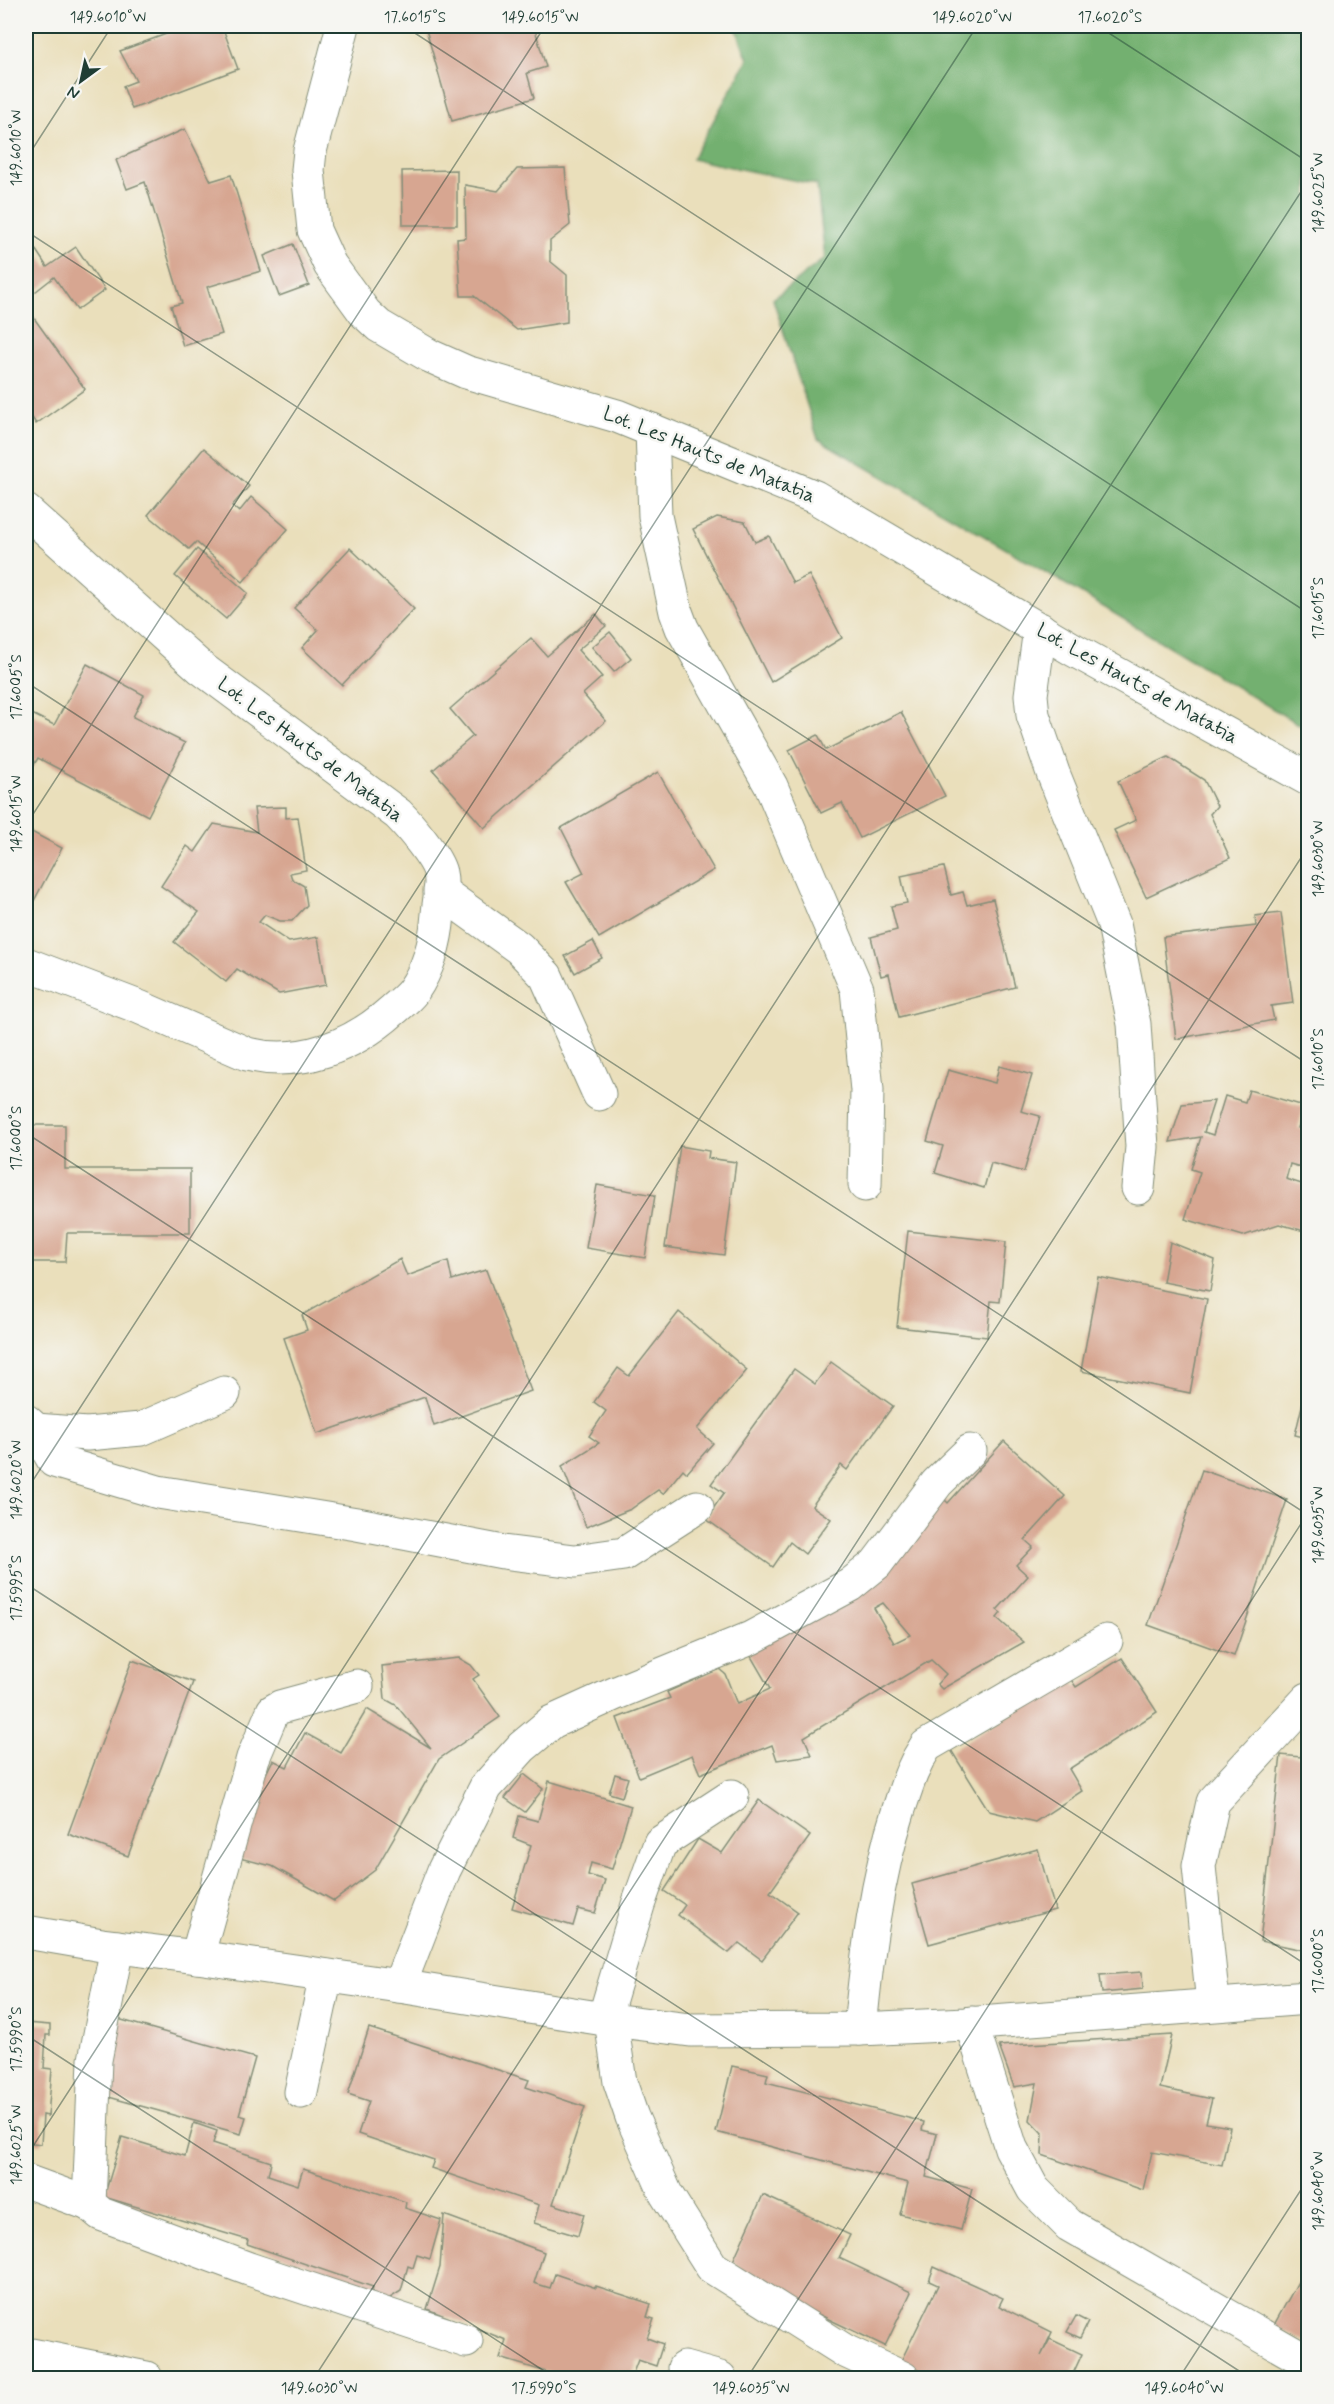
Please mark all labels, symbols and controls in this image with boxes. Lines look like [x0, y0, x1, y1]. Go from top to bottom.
text: 149.6010°W [70, 8, 146, 28]
text: 17.6015°S [384, 8, 446, 28]
text: 149.6015°W [502, 8, 579, 28]
text: 149.6020°W [932, 8, 1012, 28]
text: 17.6020°S [1078, 8, 1142, 28]
north arrow [51, 51, 111, 111]
text: N [63, 81, 84, 104]
text: 149.6010°W [7, 110, 27, 186]
text: 149.6025°W [1309, 153, 1329, 233]
street label: Lot. Les Hauts de Matatia [599, 400, 819, 510]
text: 17.6015°S [1309, 577, 1329, 639]
street label: Lot. Les Hauts de Matatia [1031, 617, 1243, 751]
text: 17.6005°S [7, 654, 27, 720]
street label: Lot. Les Hauts de Matatia [211, 671, 409, 829]
text: 149.6015°W [7, 776, 27, 853]
text: 149.6030°W [1309, 821, 1329, 897]
text: 17.6010°S [1309, 1028, 1329, 1090]
text: 17.6000°S [7, 1106, 27, 1170]
text: 149.6020°W [7, 1440, 27, 1520]
text: 149.6035°W [1309, 1486, 1329, 1564]
text: 17.5995°S [7, 1555, 27, 1621]
text: 17.6000°S [1309, 1929, 1329, 1993]
text: 17.5990°S [7, 2006, 27, 2072]
text: 149.6025°W [7, 2105, 27, 2185]
text: 149.6040°W [1309, 2151, 1329, 2231]
text: 149.6030°W [281, 2379, 357, 2399]
text: 17.5990°S [511, 2379, 577, 2399]
text: 149.6035°W [712, 2379, 790, 2399]
text: 149.6040°W [1144, 2379, 1224, 2399]

